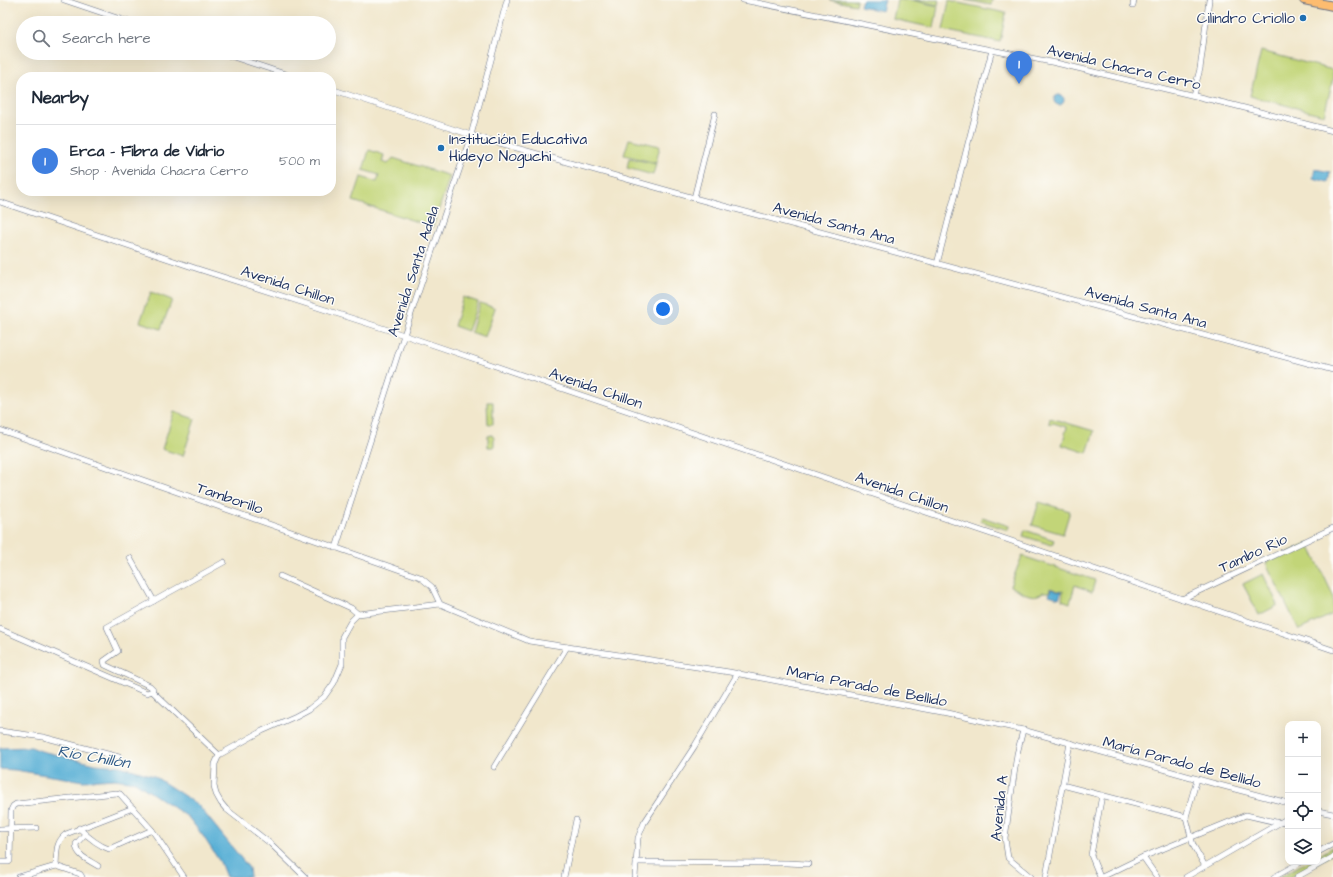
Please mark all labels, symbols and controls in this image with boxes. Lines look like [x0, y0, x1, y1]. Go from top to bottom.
place label: Cilindro Criollo [1197, 8, 1296, 29]
marker: Cilindro Criollo [1298, 13, 1308, 23]
search box [16, 16, 336, 60]
icon: search [30, 27, 52, 49]
text: Search here [62, 28, 151, 49]
street label: Avenida Chacra Cerro [1045, 40, 1203, 96]
pin: 1 [1006, 51, 1032, 84]
text: Nearby [32, 86, 89, 110]
place label: Institución Educativa Hideyo Noguchi [449, 129, 587, 168]
text: Erca - Fibra de Vidrio [70, 141, 224, 162]
marker: Institución Educativa Hideyo Noguchi [436, 143, 446, 153]
text: 1 [44, 152, 46, 170]
text: 500 m [279, 152, 320, 170]
text: Shop · Avenida Chacra Cerro [70, 162, 248, 180]
street label: Avenida Santa Ana [770, 197, 898, 250]
street label: Avenida Santa Adela [382, 203, 445, 339]
street label: Avenida Chillon [238, 260, 338, 311]
street label: Avenida Santa Ana [1082, 281, 1210, 334]
your location [653, 299, 673, 319]
street label: Avenida Chillon [546, 363, 646, 414]
street label: Avenida Chillon [852, 467, 952, 518]
street label: Tamborillo [194, 477, 267, 520]
street label: Tambo Rio [1216, 528, 1291, 578]
street label: María Parado de Bellido [785, 661, 950, 712]
map controls [1285, 721, 1321, 865]
button: + [1285, 721, 1321, 757]
street label: María Parado de Bellido [1100, 731, 1264, 794]
water label: Río Chillón [56, 740, 134, 774]
button: − [1285, 757, 1321, 793]
street label: Avenida A [986, 774, 1013, 842]
button: locate [1285, 793, 1321, 829]
button: layers [1285, 829, 1321, 865]

